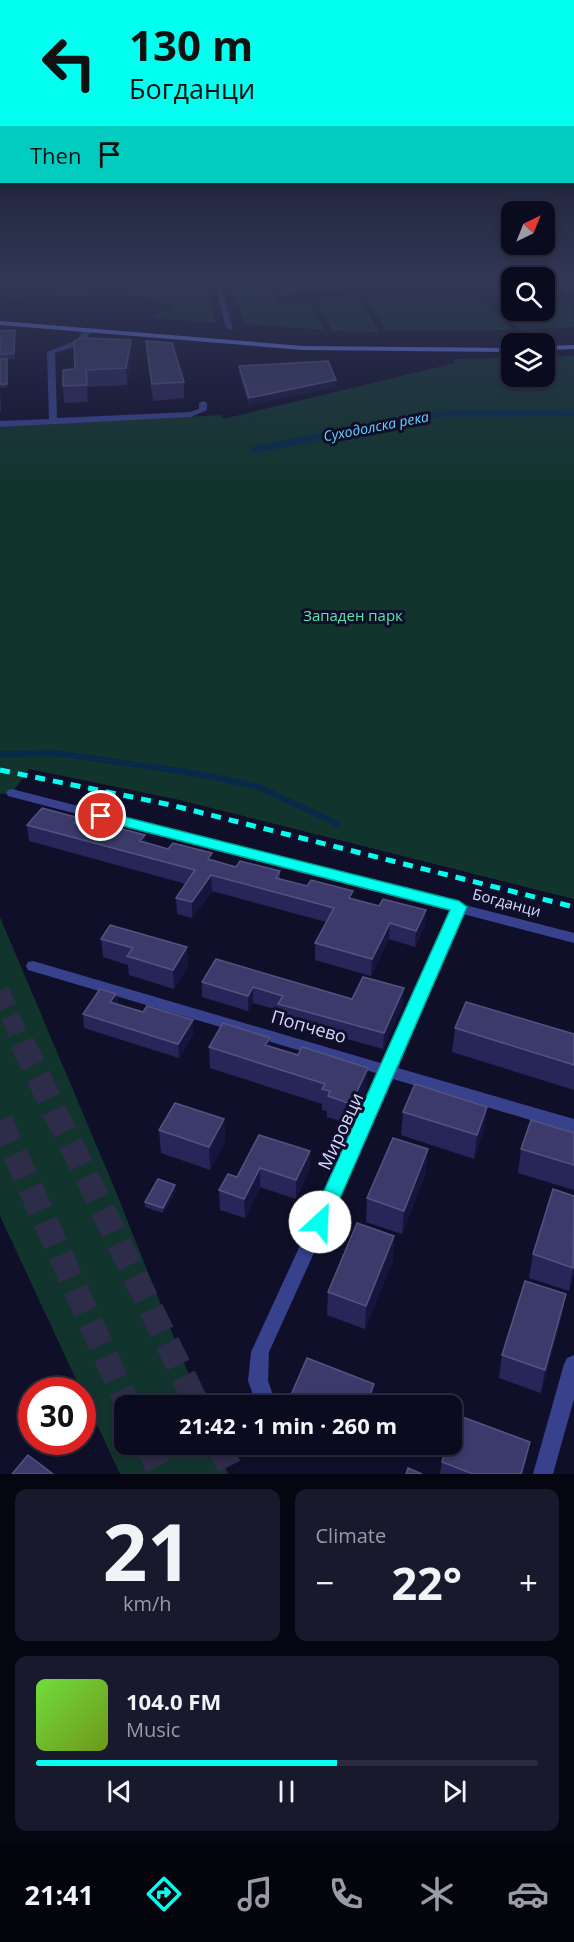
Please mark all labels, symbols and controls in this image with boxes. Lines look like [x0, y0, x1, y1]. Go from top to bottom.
text: 130 m [129, 16, 253, 73]
icon: left [30, 24, 108, 102]
text: Богданци [129, 70, 255, 107]
icon: arrive [93, 138, 126, 171]
text: Then [30, 140, 81, 170]
north arrow [501, 201, 555, 255]
map controls [501, 201, 555, 387]
button: search [501, 267, 555, 321]
button: layers [501, 333, 555, 387]
water label: Суходолска река [322, 406, 430, 446]
park label: Западен парк [303, 605, 403, 625]
pin [75, 790, 126, 841]
icon: arrive [84, 799, 117, 832]
street label: Богданци [471, 883, 543, 921]
street label: Попчево [269, 1004, 349, 1048]
street label: Мировци [312, 1089, 368, 1173]
position arrow [288, 1190, 352, 1254]
speed limit sign: 30 [18, 1377, 96, 1455]
text: 21:42 · 1 min · 260 m [179, 1410, 397, 1440]
text: 21 [103, 1498, 192, 1604]
text: Climate [316, 1522, 386, 1549]
text: 22° [391, 1552, 462, 1613]
text: − [316, 1560, 334, 1605]
text: + [519, 1560, 538, 1605]
text: km/h [123, 1590, 172, 1617]
text: 104.0 FM [126, 1686, 221, 1716]
text: Music [126, 1716, 180, 1743]
icon: previous [103, 1775, 136, 1808]
icon: pause [270, 1775, 303, 1808]
icon: next [438, 1775, 471, 1808]
icon: directions [143, 1873, 185, 1915]
icon: music [234, 1873, 276, 1915]
icon: phone [325, 1873, 367, 1915]
icon: climate [416, 1873, 458, 1915]
icon: car [507, 1873, 549, 1915]
text: 21:41 [25, 1876, 94, 1913]

